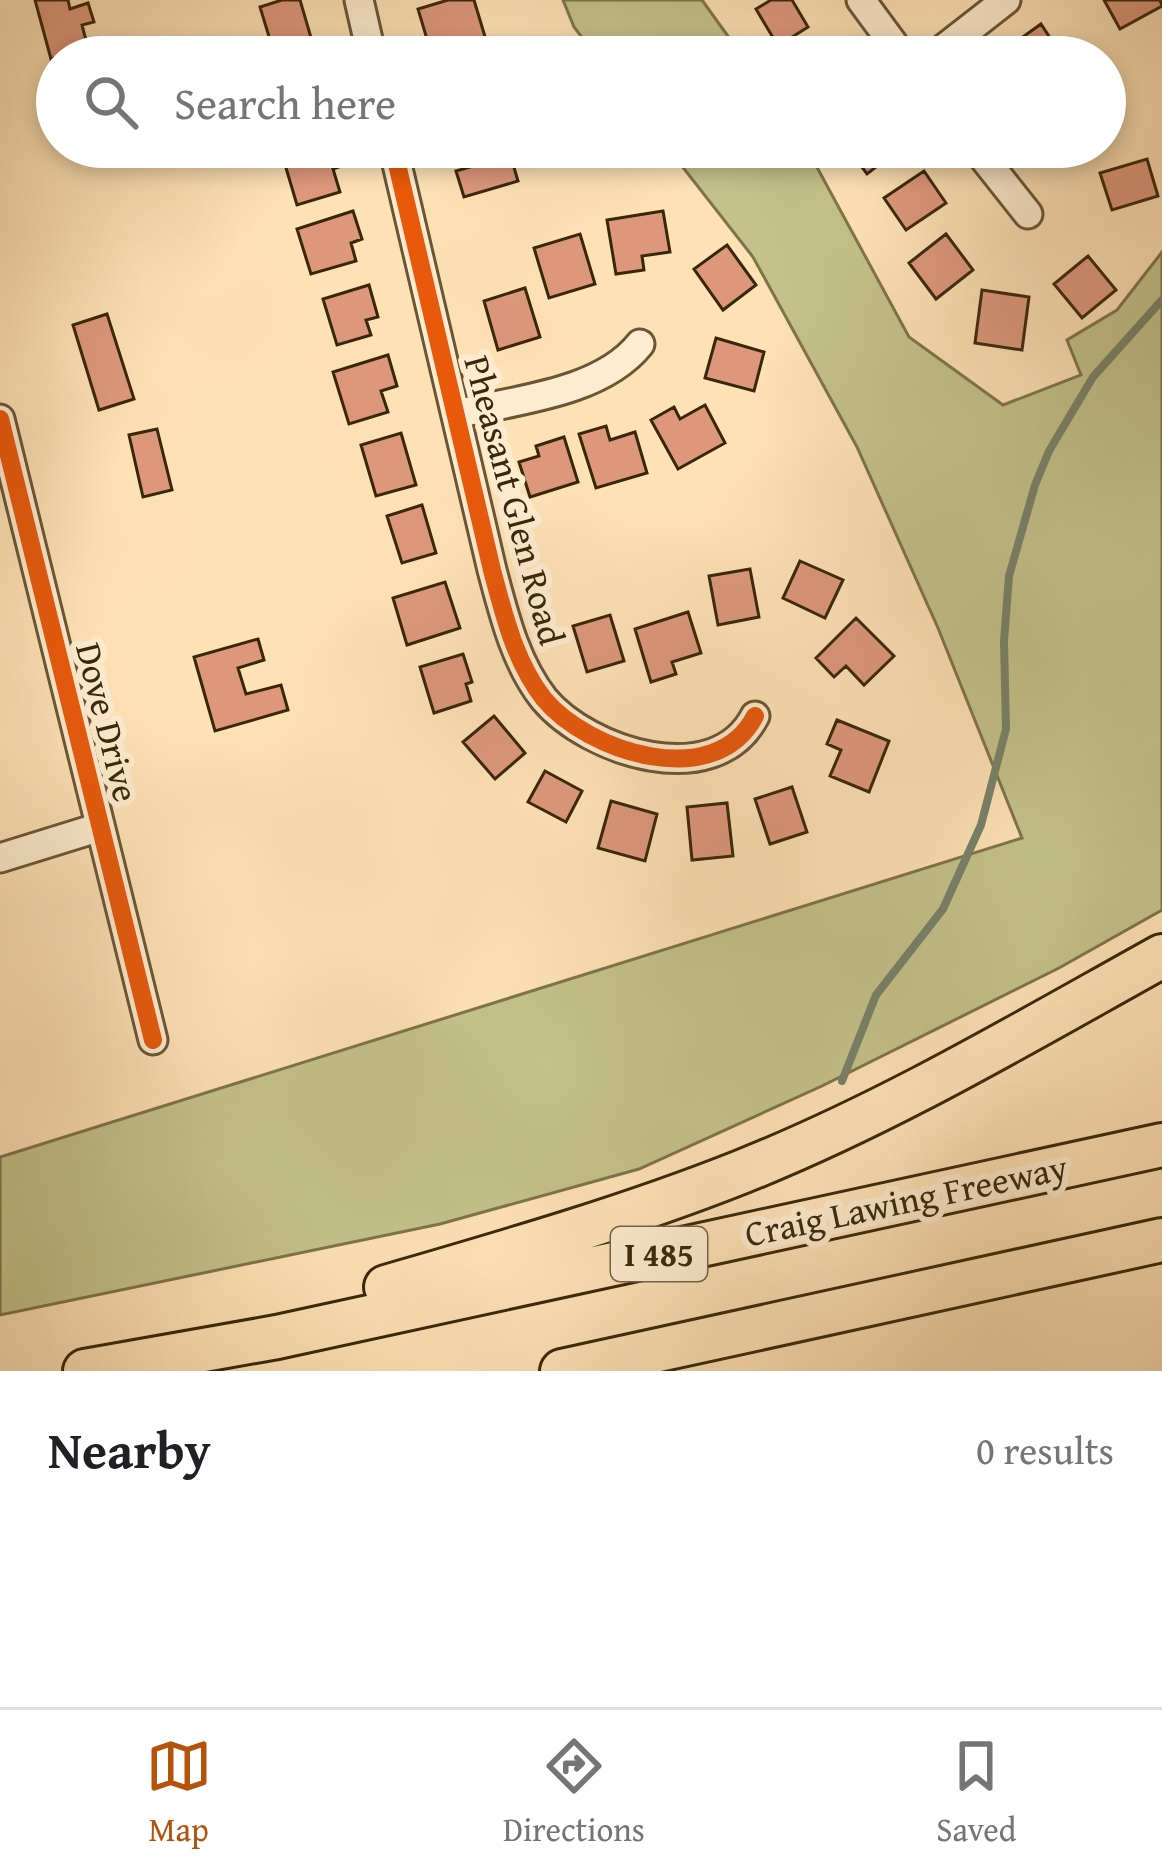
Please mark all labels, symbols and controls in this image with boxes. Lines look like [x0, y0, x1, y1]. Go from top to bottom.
search box [36, 36, 1126, 168]
icon: search [78, 69, 144, 135]
text: Search here [174, 70, 396, 135]
street label: Pheasant Glen Road [451, 349, 580, 650]
street label: Dove Drive [63, 637, 154, 807]
street label: Craig Lawing Freeway [740, 1139, 1072, 1260]
road number: I 485 [611, 1227, 707, 1281]
text: Nearby [48, 1412, 211, 1487]
text: 0 results [976, 1421, 1114, 1478]
tab: Map [146, 1733, 212, 1853]
tab: Directions [503, 1733, 645, 1853]
tab: Saved [936, 1733, 1016, 1853]

